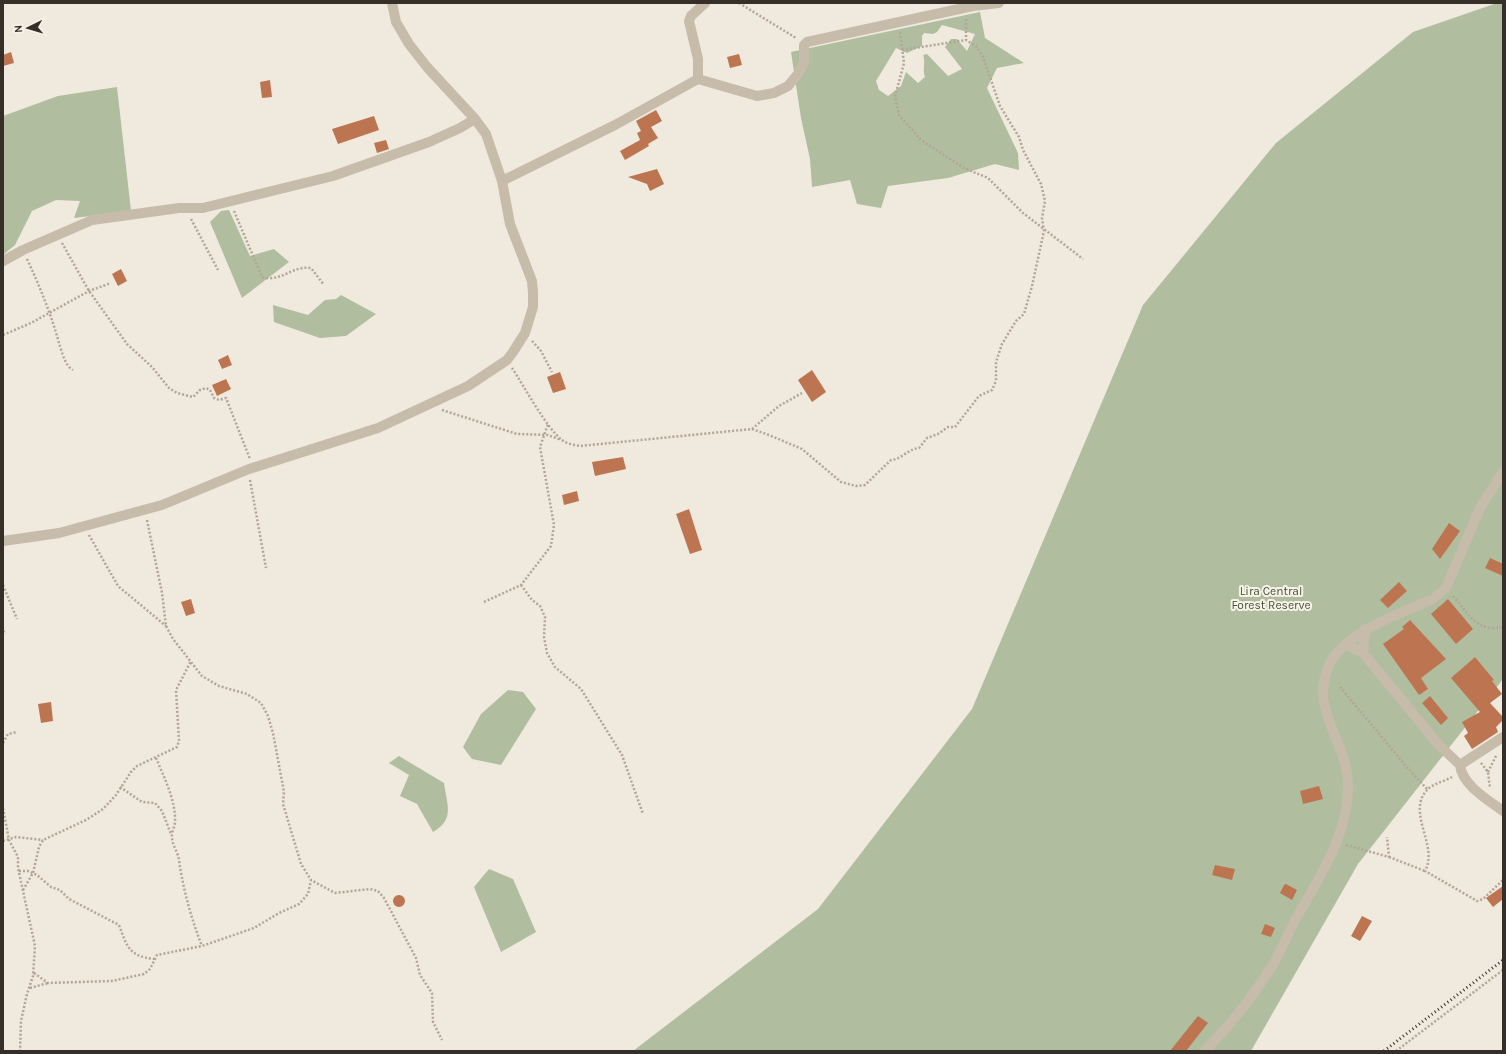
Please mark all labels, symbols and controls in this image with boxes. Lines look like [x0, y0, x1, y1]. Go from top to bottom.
north arrow [8, 8, 48, 48]
text: N [12, 24, 25, 33]
park label: Lira Central Forest Reserve [1231, 584, 1311, 612]

